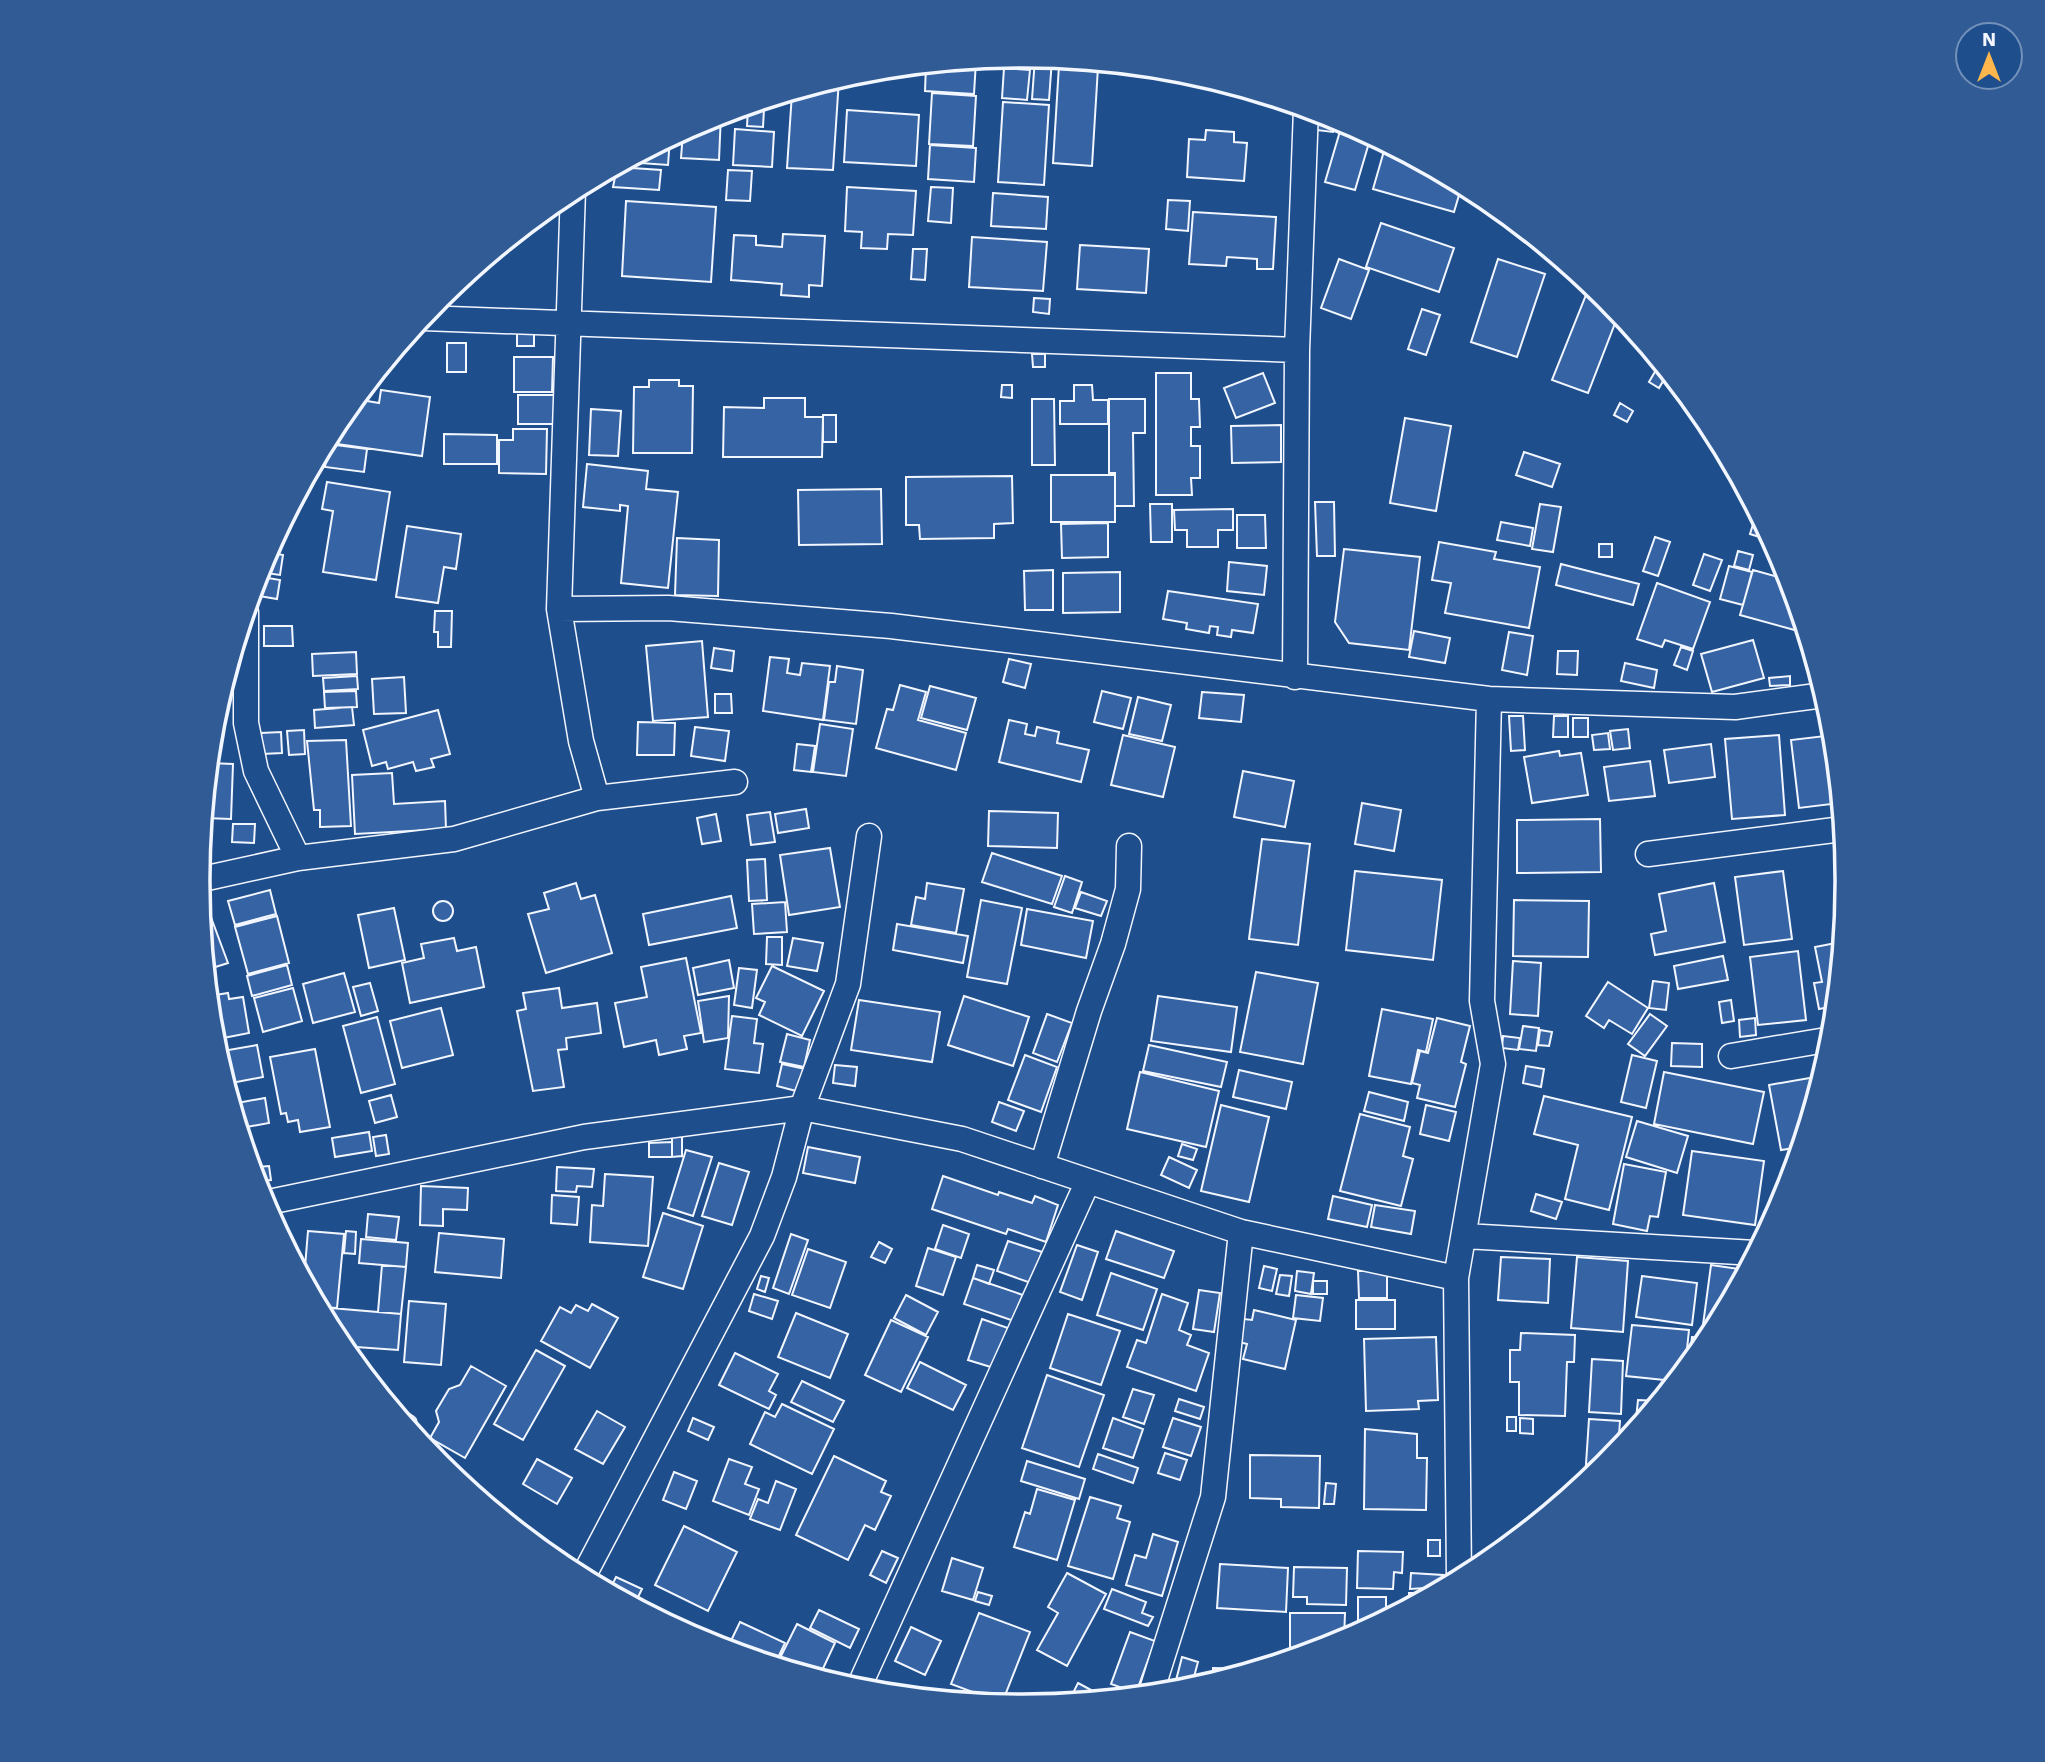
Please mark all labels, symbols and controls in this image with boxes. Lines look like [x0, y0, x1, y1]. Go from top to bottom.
north arrow [1954, 21, 2024, 91]
text: N [1982, 28, 1996, 51]

